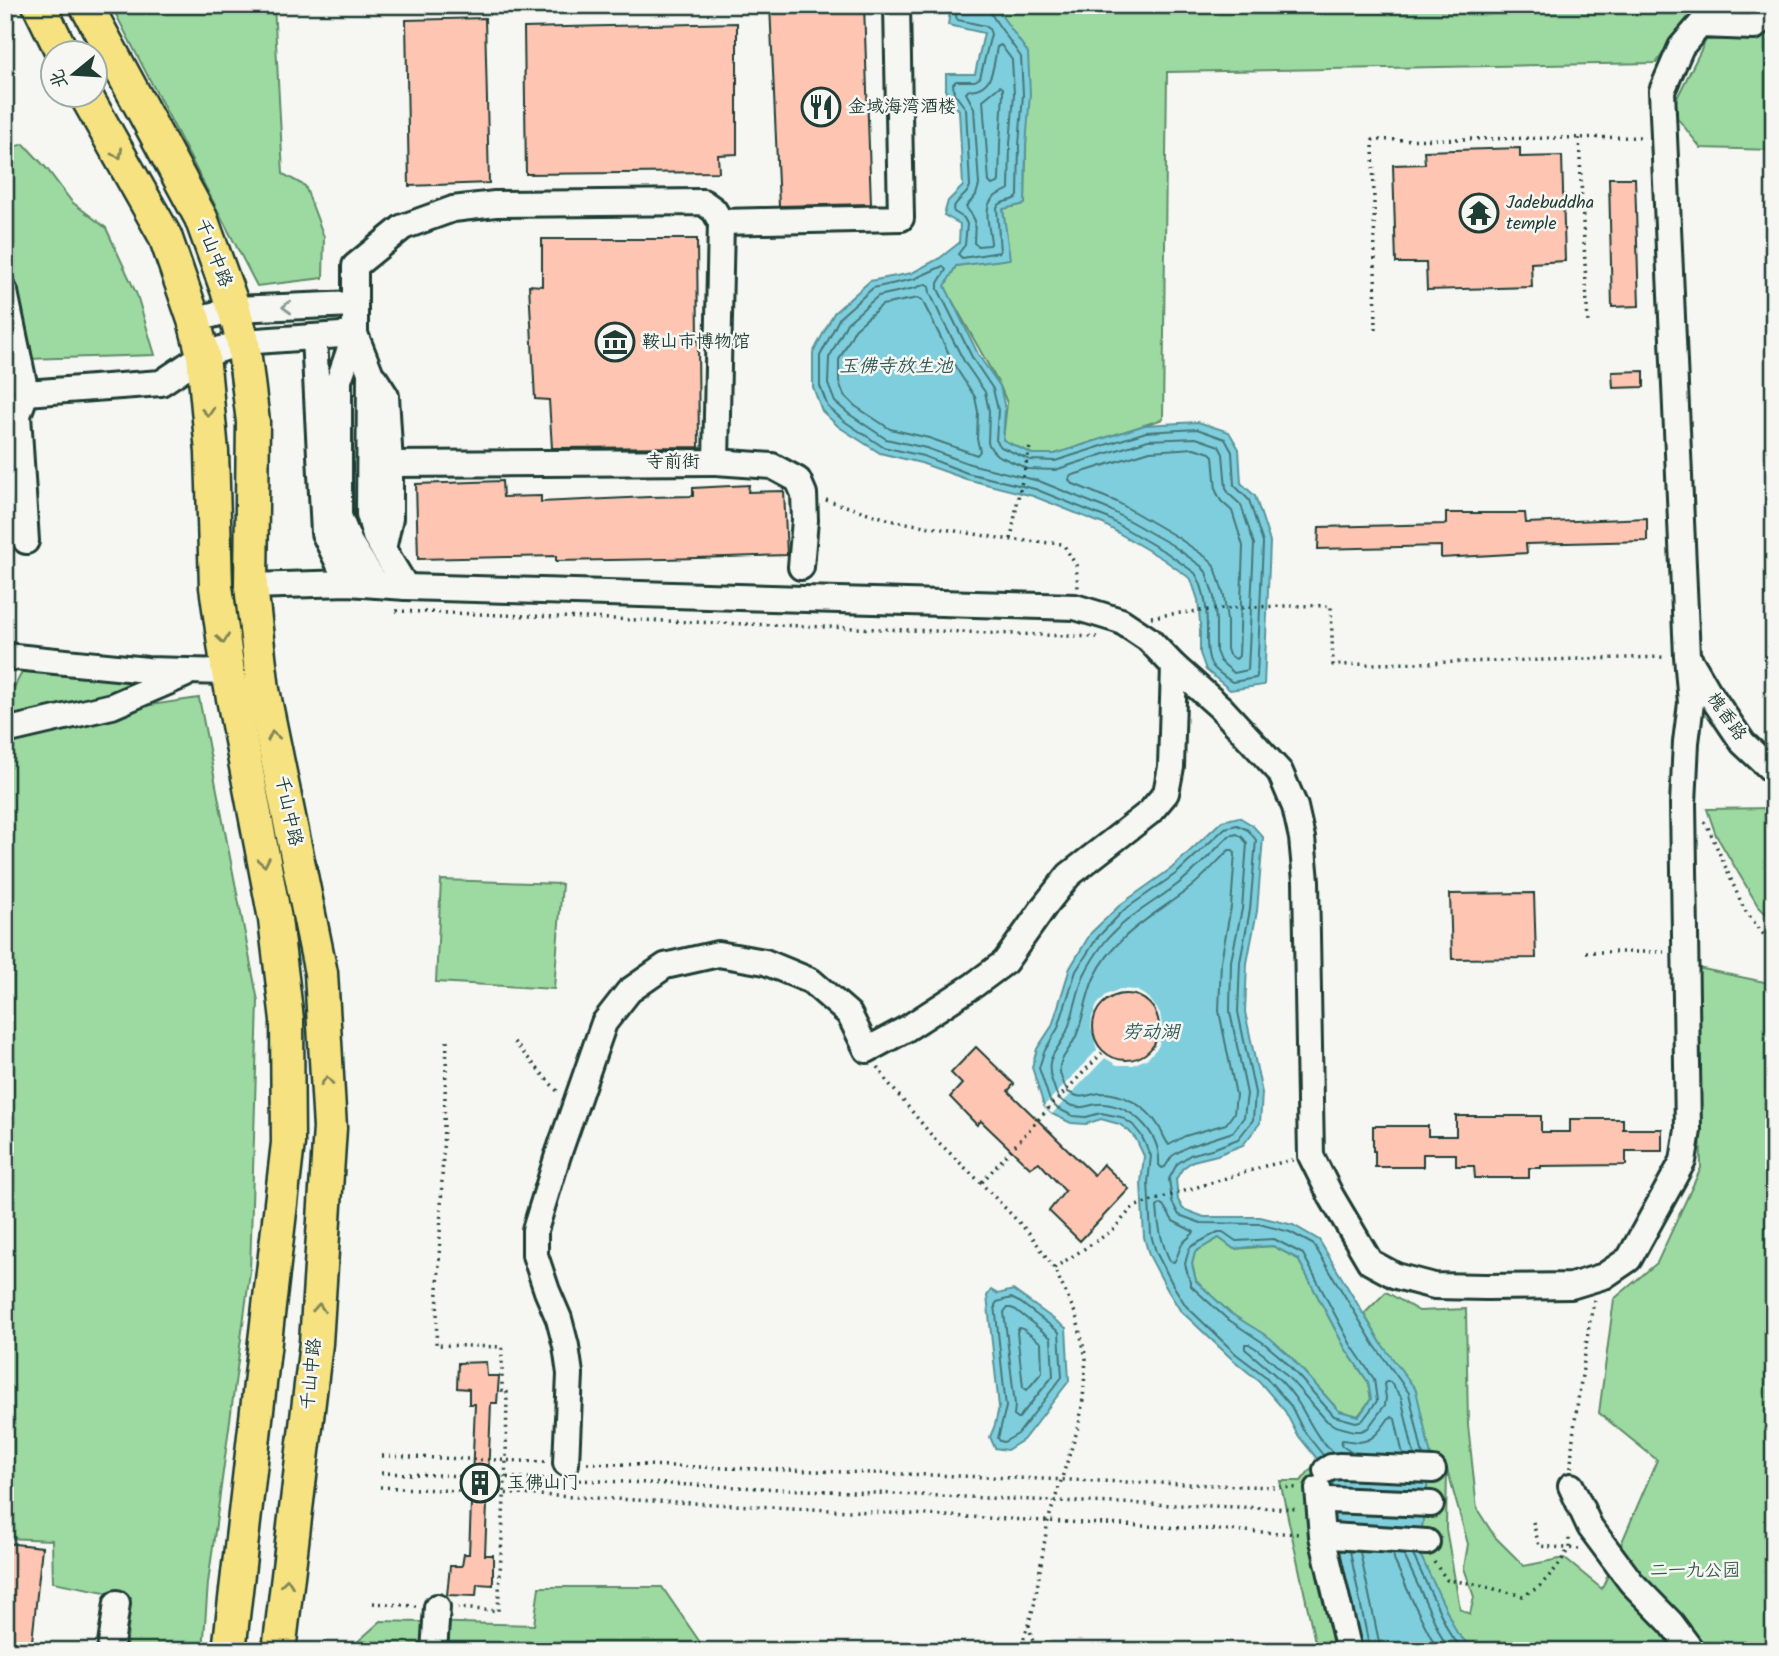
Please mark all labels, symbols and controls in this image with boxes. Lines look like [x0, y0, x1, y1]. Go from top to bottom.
north arrow [38, 38, 108, 108]
text: 北 [43, 65, 77, 92]
restaurant icon: 金域海湾酒楼 [800, 86, 842, 128]
place label: 金域海湾酒楼 [848, 93, 956, 122]
one-way arrow [110, 147, 123, 159]
place label: Jadebuddha temple [1506, 189, 1594, 239]
temple icon: Jadebuddha temple [1458, 192, 1500, 234]
street label: 千山中路 [187, 214, 239, 292]
one-way arrow [281, 299, 292, 314]
museum icon: 鞍山市博物馆 [594, 321, 636, 363]
place label: 鞍山市博物馆 [642, 328, 750, 357]
water label: 玉佛寺放生池 [839, 352, 954, 382]
one-way arrow [200, 407, 215, 418]
street label: 寺前街 [646, 448, 700, 477]
one-way arrow [216, 633, 231, 644]
street label: 槐香路 [1699, 687, 1753, 747]
one-way arrow [266, 730, 281, 742]
street label: 千山中路 [266, 773, 310, 849]
one-way arrow [256, 856, 271, 868]
water label: 劳动湖 [1122, 1018, 1181, 1048]
one-way arrow [320, 1076, 335, 1087]
one-way arrow [311, 1303, 326, 1314]
street label: 千山中路 [294, 1337, 330, 1411]
building icon: 玉佛山门 [459, 1462, 501, 1504]
place label: 玉佛山门 [507, 1469, 579, 1498]
park label: 二一九公园 [1650, 1557, 1740, 1586]
one-way arrow [280, 1577, 295, 1589]

